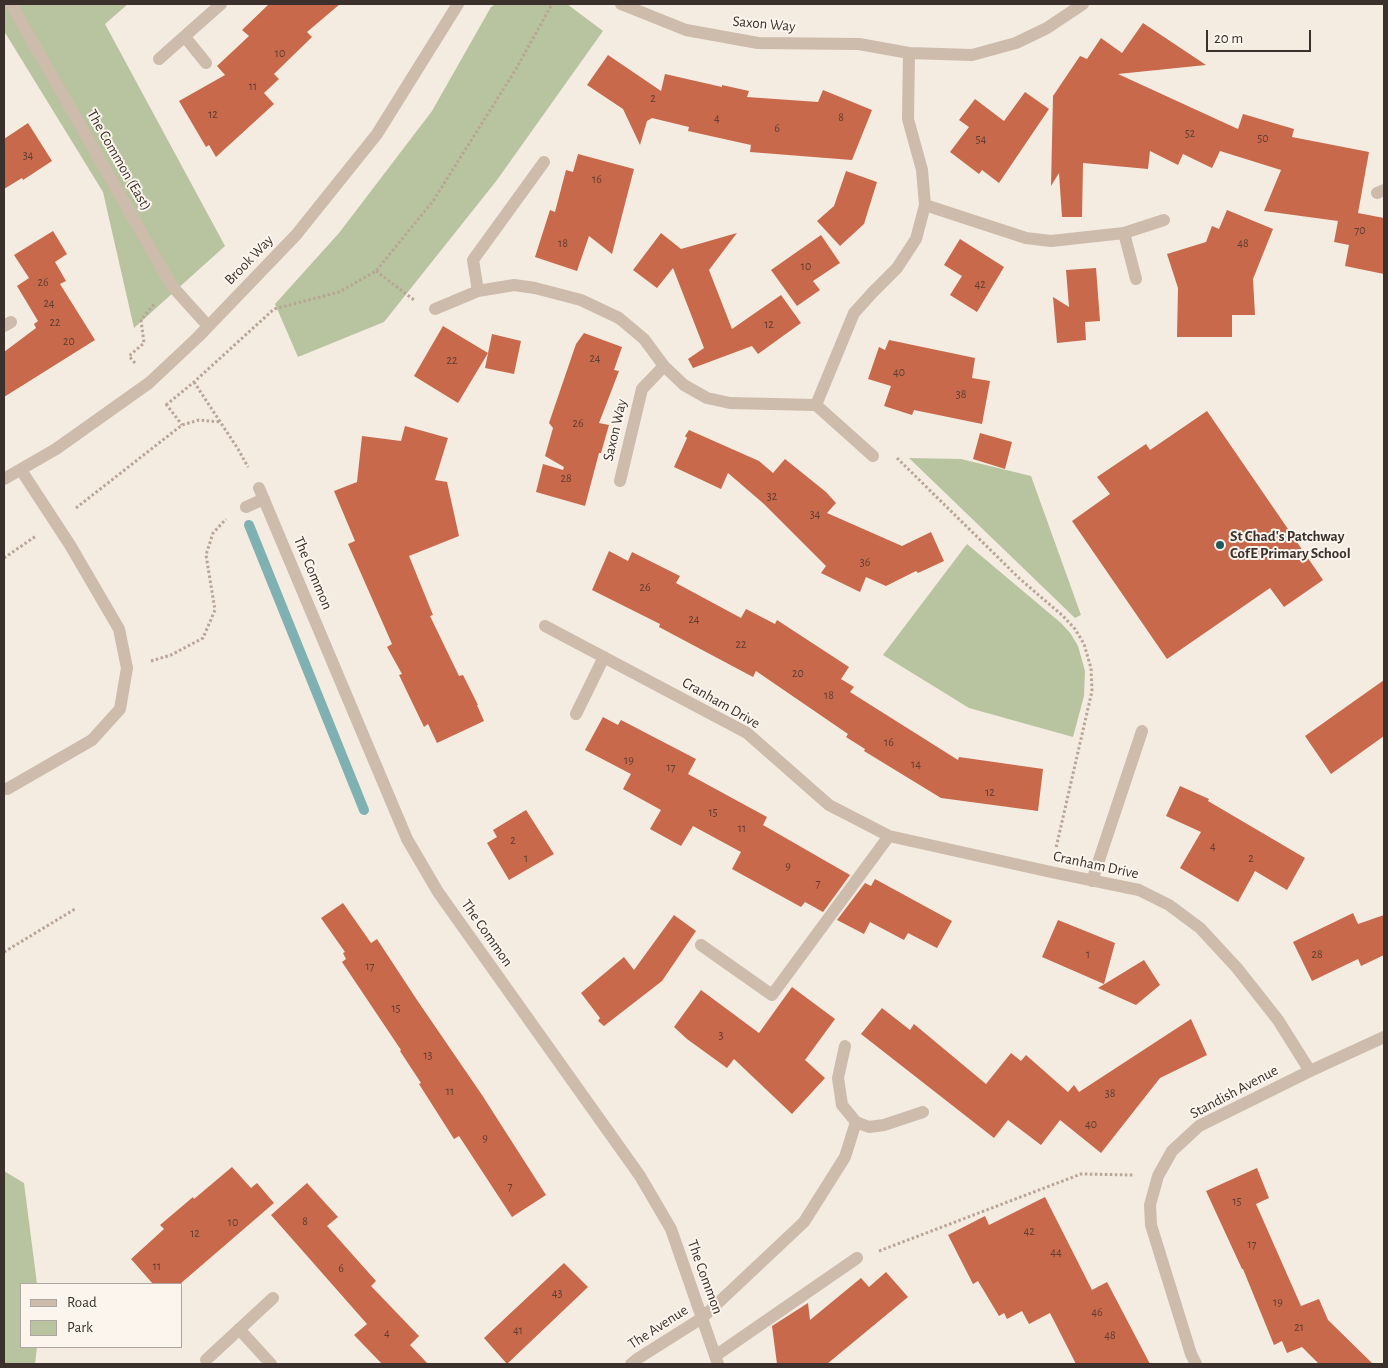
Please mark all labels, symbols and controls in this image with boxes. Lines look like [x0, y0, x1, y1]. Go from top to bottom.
street label: Saxon Way [732, 12, 796, 36]
scale bar [1208, 20, 1313, 52]
text: 20 m [1214, 31, 1243, 46]
house number: 10 [275, 46, 285, 60]
house number: 11 [249, 79, 257, 93]
house number: 2 [650, 91, 656, 105]
street label: The Common (East) [83, 106, 155, 214]
house number: 12 [208, 107, 218, 121]
house number: 8 [838, 110, 844, 124]
house number: 4 [714, 111, 720, 125]
house number: 6 [774, 121, 780, 135]
house number: 52 [1185, 126, 1195, 140]
house number: 50 [1257, 131, 1269, 145]
house number: 54 [976, 132, 986, 146]
house number: 34 [23, 148, 33, 162]
house number: 16 [592, 172, 602, 186]
house number: 70 [1354, 223, 1366, 237]
street label: Brook Way [221, 231, 277, 289]
house number: 18 [558, 236, 568, 250]
house number: 48 [1237, 236, 1249, 250]
house number: 10 [801, 259, 811, 273]
house number: 26 [37, 275, 49, 289]
house number: 42 [974, 277, 986, 291]
house number: 24 [43, 296, 55, 310]
house number: 22 [50, 315, 60, 329]
house number: 12 [764, 317, 774, 331]
house number: 20 [63, 334, 75, 348]
house number: 24 [589, 351, 601, 365]
house number: 22 [447, 353, 457, 367]
house number: 40 [893, 365, 905, 379]
house number: 38 [956, 387, 966, 401]
street label: Saxon Way [599, 397, 631, 463]
house number: 26 [572, 416, 584, 430]
house number: 28 [560, 471, 572, 485]
house number: 32 [767, 489, 777, 503]
house number: 34 [810, 507, 820, 521]
place label: St Chad's Patchway CofE Primary School [1230, 527, 1351, 562]
street label: The Common [289, 534, 337, 612]
marker: St Chad's Patchway CofE Primary School [1214, 539, 1226, 551]
house number: 36 [860, 555, 870, 569]
house number: 26 [639, 580, 651, 594]
house number: 24 [688, 612, 700, 626]
house number: 22 [736, 637, 746, 651]
house number: 20 [792, 666, 804, 680]
street label: Cranham Drive [679, 673, 763, 733]
house number: 18 [824, 688, 834, 702]
house number: 16 [884, 735, 894, 749]
house number: 19 [624, 753, 634, 767]
house number: 14 [911, 757, 921, 771]
house number: 17 [666, 760, 676, 774]
house number: 12 [985, 785, 995, 799]
house number: 15 [708, 805, 718, 819]
house number: 11 [738, 821, 746, 835]
house number: 2 [510, 833, 516, 847]
house number: 4 [1210, 839, 1216, 853]
street label: Cranham Drive [1052, 847, 1140, 883]
house number: 1 [524, 851, 528, 865]
house number: 2 [1248, 851, 1254, 865]
house number: 9 [785, 859, 791, 873]
house number: 7 [815, 876, 821, 890]
street label: The Common [457, 896, 517, 970]
house number: 1 [1086, 947, 1090, 961]
house number: 28 [1311, 947, 1323, 961]
house number: 17 [365, 959, 375, 973]
house number: 15 [391, 1001, 401, 1015]
house number: 3 [719, 1028, 723, 1042]
house number: 13 [423, 1048, 433, 1062]
street label: Standish Avenue [1187, 1061, 1281, 1123]
house number: 11 [446, 1084, 454, 1098]
house number: 38 [1105, 1086, 1115, 1100]
house number: 40 [1085, 1117, 1097, 1131]
house number: 9 [482, 1131, 488, 1145]
house number: 7 [507, 1179, 513, 1193]
house number: 15 [1232, 1194, 1242, 1208]
house number: 8 [302, 1214, 308, 1228]
house number: 10 [228, 1215, 238, 1229]
house number: 42 [1023, 1224, 1035, 1238]
house number: 12 [190, 1226, 200, 1240]
street label: The Common [683, 1237, 727, 1317]
house number: 17 [1247, 1237, 1257, 1251]
house number: 44 [1050, 1245, 1062, 1259]
house number: 11 [153, 1259, 161, 1273]
house number: 6 [338, 1261, 344, 1275]
legend [20, 1283, 182, 1348]
house number: 43 [552, 1286, 562, 1300]
text: Road [67, 1295, 97, 1310]
house number: 19 [1273, 1295, 1283, 1309]
street label: The Avenue [625, 1301, 691, 1353]
house number: 46 [1091, 1305, 1103, 1319]
text: Park [67, 1320, 93, 1335]
house number: 21 [1294, 1320, 1304, 1334]
house number: 41 [513, 1323, 523, 1337]
house number: 4 [384, 1326, 390, 1340]
house number: 48 [1104, 1328, 1116, 1342]

